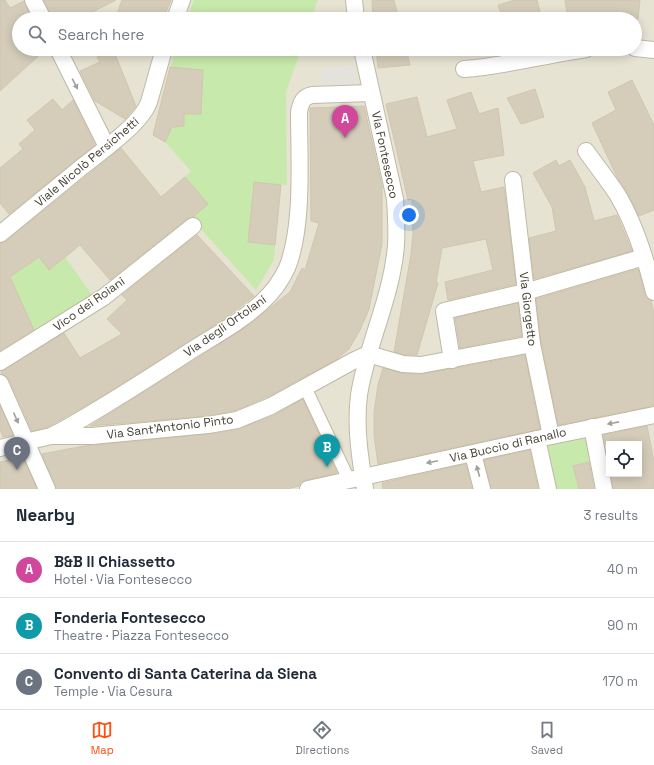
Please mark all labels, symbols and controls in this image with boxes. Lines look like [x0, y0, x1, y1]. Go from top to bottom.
search box [12, 12, 642, 56]
icon: search [26, 23, 48, 45]
text: Search here [58, 25, 144, 44]
one-way arrow [72, 78, 78, 90]
pin: A [332, 105, 358, 138]
street label: Via Fontesecco [368, 110, 402, 200]
street label: Viale Nicolò Persichetti [32, 114, 142, 210]
your location [399, 205, 419, 225]
street label: Via Giorgetto [516, 271, 540, 347]
street label: Vico dei Roiani [50, 273, 128, 335]
street label: Via degli Ortolani [181, 292, 269, 360]
street label: Via Sant'Antonio Pinto [106, 411, 234, 443]
one-way arrow [13, 413, 19, 424]
one-way arrow [607, 420, 619, 426]
street label: Via Buccio di Ranallo [448, 424, 568, 466]
pin: B [314, 434, 340, 467]
pin: C [4, 437, 30, 470]
map controls [606, 441, 642, 477]
button: locate [606, 441, 642, 477]
one-way arrow [425, 460, 438, 466]
one-way arrow [474, 465, 480, 478]
text: Nearby [16, 504, 75, 526]
text: 3 results [584, 507, 638, 524]
text: B&B Il Chiassetto [54, 552, 175, 571]
text: A [25, 561, 33, 578]
text: 40 m [607, 561, 638, 578]
text: Hotel · Via Fontesecco [54, 571, 192, 588]
text: Fonderia Fontesecco [54, 608, 206, 627]
text: B [25, 617, 33, 634]
text: 90 m [607, 617, 638, 634]
text: Theatre · Piazza Fontesecco [54, 627, 229, 644]
text: Convento di Santa Caterina da Siena [54, 664, 317, 683]
text: C [25, 673, 33, 690]
text: 170 m [602, 673, 638, 690]
text: Temple · Via Cesura [54, 683, 172, 700]
tab: Map [91, 719, 114, 757]
tab: Directions [295, 719, 349, 757]
tab: Saved [531, 719, 563, 757]

